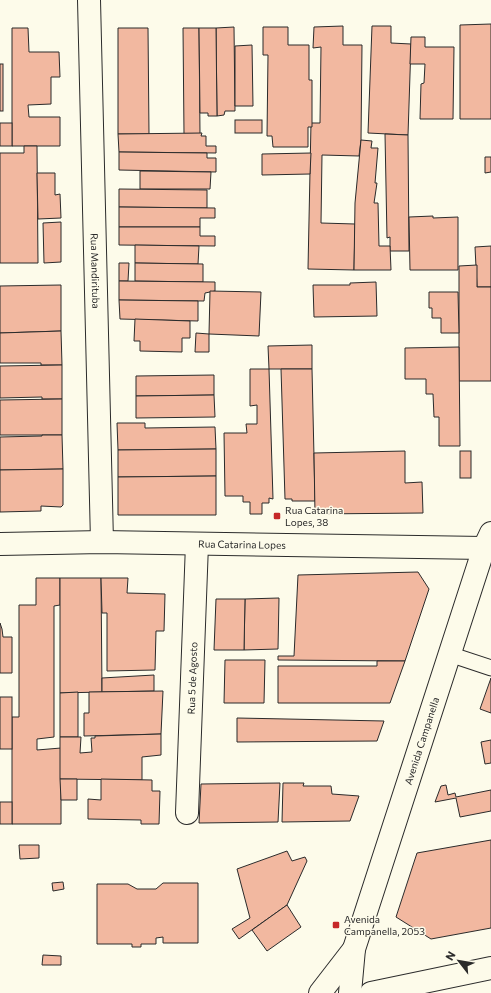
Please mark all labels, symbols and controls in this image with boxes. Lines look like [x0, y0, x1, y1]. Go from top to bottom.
street label: Rua Mandirituba [89, 233, 102, 309]
place label: Rua Catarina Lopes, 38 [285, 504, 343, 528]
marker: Rua Catarina Lopes, 38 [272, 511, 282, 521]
street label: Rua Catarina Lopes [198, 538, 286, 551]
street label: Rua 5 de Agosto [185, 642, 199, 715]
street label: Avenida Campanella [402, 696, 441, 786]
place label: Avenida Campanella, 2053 [344, 913, 425, 937]
marker: Avenida Campanella, 2053 [331, 920, 341, 930]
north arrow [439, 941, 479, 981]
text: N [442, 949, 458, 962]

